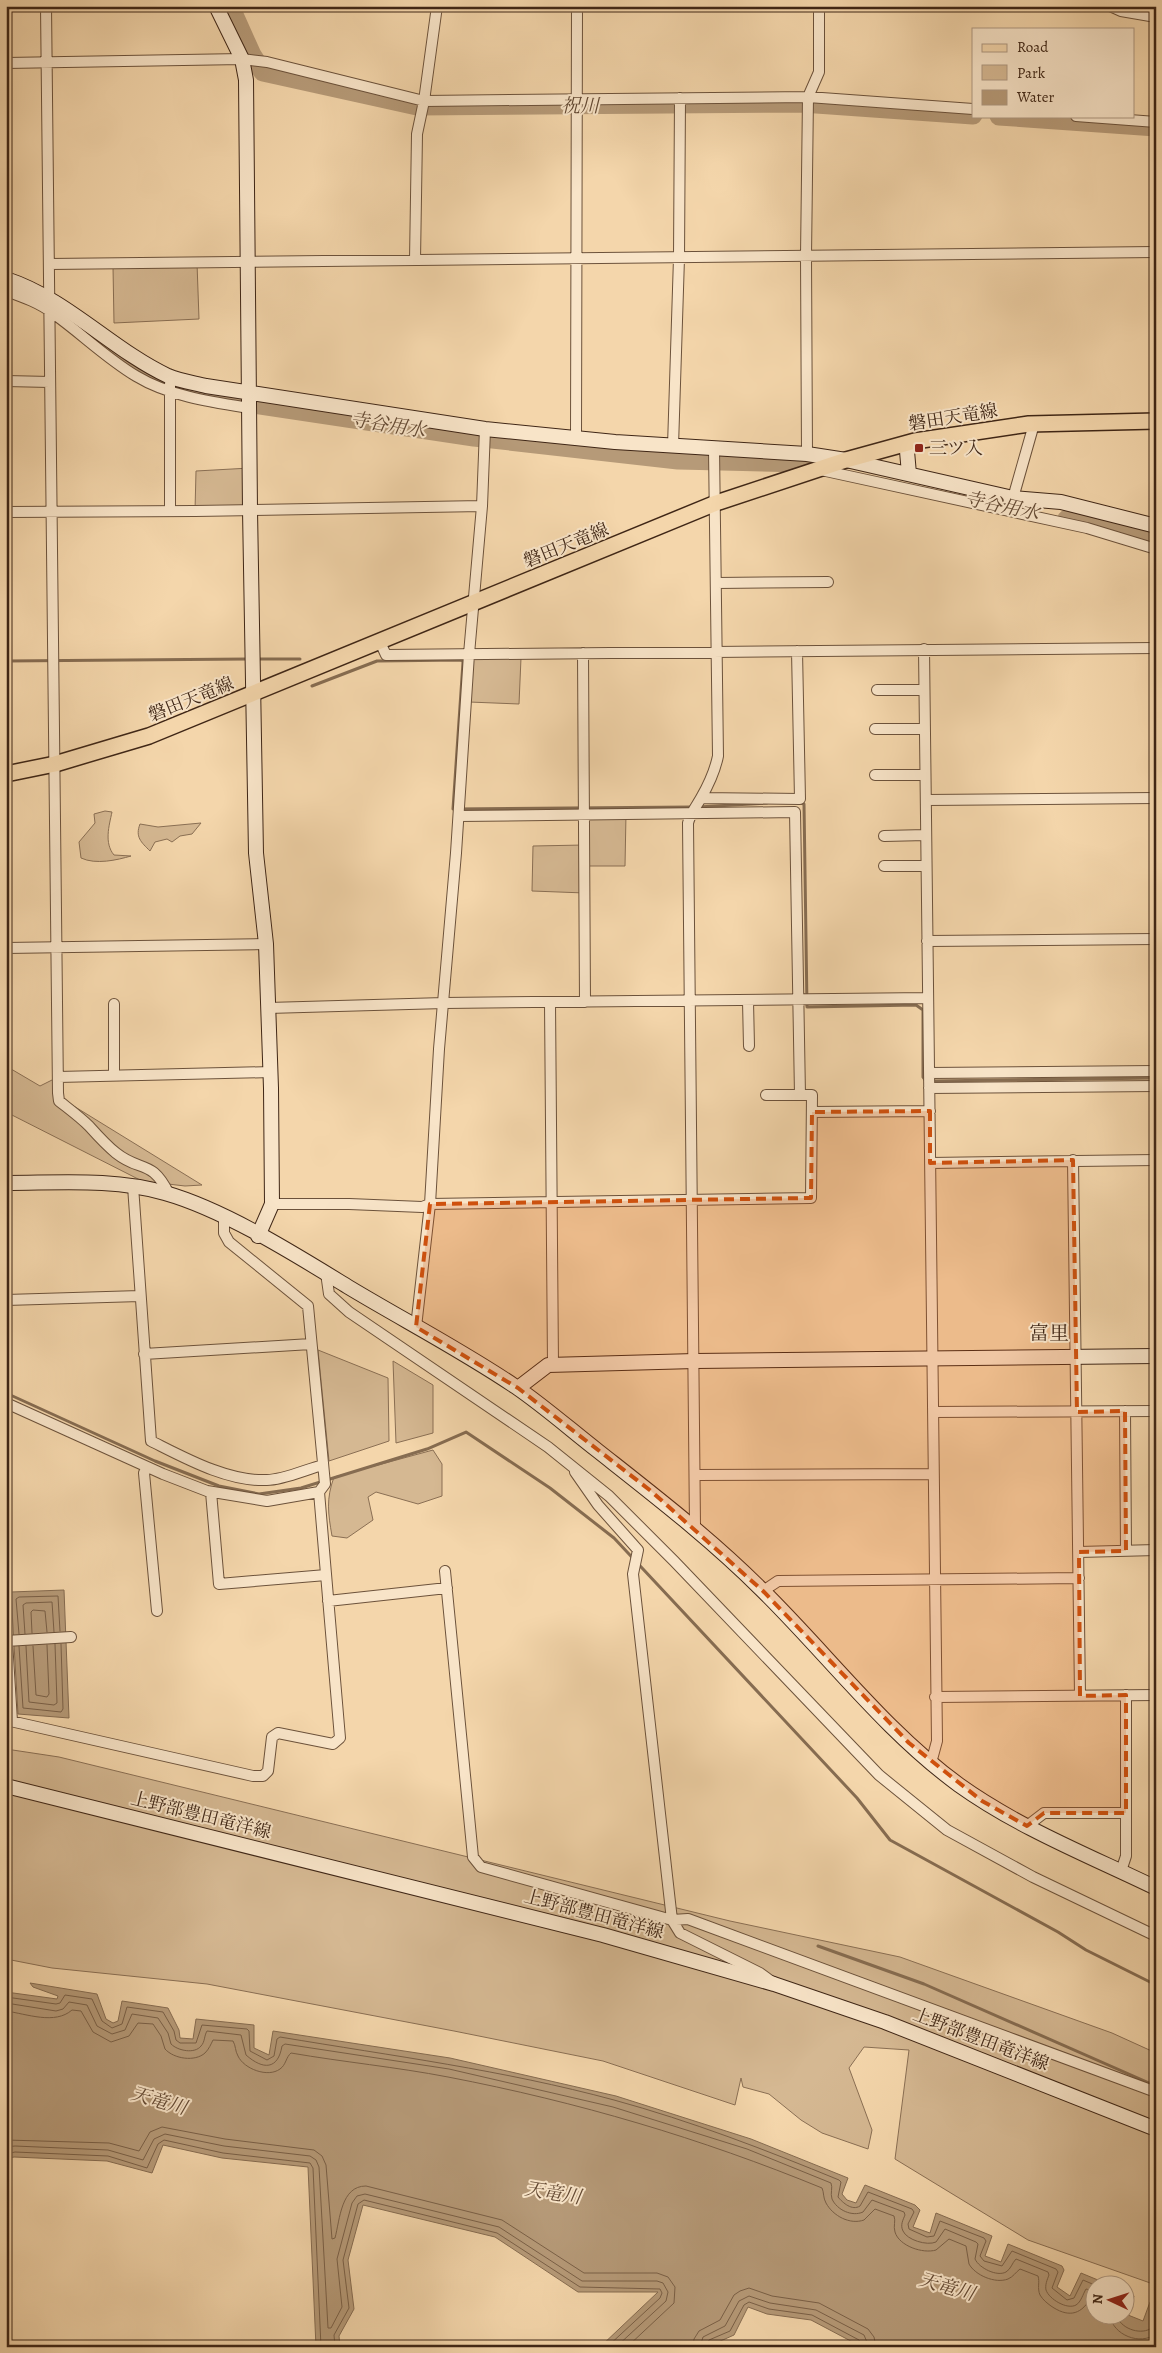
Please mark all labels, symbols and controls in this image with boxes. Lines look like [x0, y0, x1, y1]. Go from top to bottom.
legend [972, 28, 1134, 118]
text: Road [1017, 37, 1049, 57]
text: Park [1017, 63, 1046, 83]
text: Water [1016, 87, 1054, 107]
water label: 祝川 [561, 93, 601, 119]
street label: 磐田天竜線 [907, 398, 999, 436]
water label: 寺谷用水 [348, 406, 429, 444]
place label: 三ツ入 [929, 436, 983, 460]
marker: 三ツ入 [913, 442, 925, 454]
water label: 寺谷用水 [962, 485, 1044, 527]
street label: 磐田天竜線 [520, 517, 612, 573]
street label: 磐田天竜線 [145, 671, 237, 727]
district label: 富里 [1029, 1320, 1069, 1347]
street label: 上野部豊田竜洋線 [128, 1786, 274, 1844]
street label: 上野部豊田竜洋線 [521, 1884, 667, 1944]
street label: 上野部豊田竜洋線 [909, 2002, 1053, 2076]
water label: 天竜川 [128, 2081, 192, 2122]
water label: 天竜川 [523, 2176, 585, 2211]
water label: 天竜川 [916, 2267, 980, 2308]
north arrow [1084, 2276, 1134, 2326]
text: N [1088, 2293, 1107, 2305]

